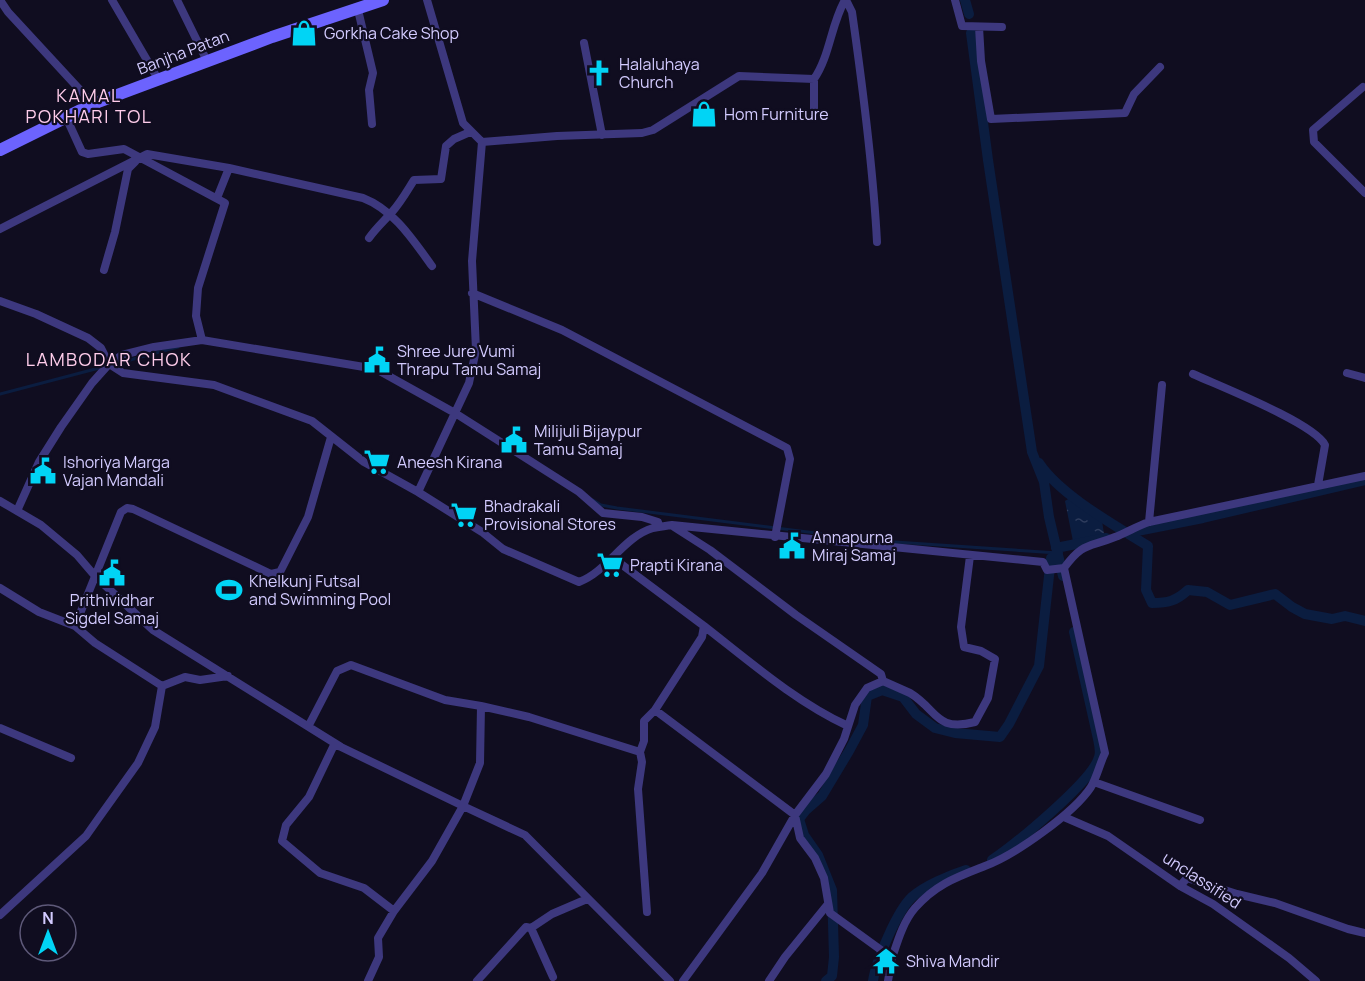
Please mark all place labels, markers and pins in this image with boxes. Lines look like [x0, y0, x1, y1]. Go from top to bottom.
shop icon: Gorkha Cake Shop [289, 18, 319, 48]
place label: Gorkha Cake Shop [324, 22, 459, 44]
place label: Halaluhaya Church [619, 53, 700, 93]
church icon: Halaluhaya Church [584, 58, 614, 88]
shop icon: Hom Furniture [689, 99, 719, 129]
place label: Hom Furniture [724, 103, 829, 125]
place label: Shree Jure Vumi Thrapu Tamu Samaj [397, 340, 541, 380]
public building icon: Shree Jure Vumi Thrapu Tamu Samaj [362, 345, 392, 375]
place label: Milijuli Bijaypur Tamu Samaj [534, 420, 642, 460]
public building icon: Milijuli Bijaypur Tamu Samaj [499, 425, 529, 455]
supermarket icon: Aneesh Kirana [362, 447, 392, 477]
place label: Ishoriya Marga Vajan Mandali [63, 451, 170, 491]
place label: Aneesh Kirana [397, 451, 502, 473]
public building icon: Ishoriya Marga Vajan Mandali [28, 456, 58, 486]
place label: Bhadrakali Provisional Stores [484, 495, 616, 535]
supermarket icon: Bhadrakali Provisional Stores [449, 500, 479, 530]
place label: Annapurna Miraj Samaj [812, 526, 896, 566]
public building icon: Annapurna Miraj Samaj [777, 531, 807, 561]
supermarket icon: Prapti Kirana [595, 550, 625, 580]
place label: Prapti Kirana [630, 554, 723, 576]
public building icon: Prithividhar Sigdel Samaj [97, 558, 127, 588]
place label: Khelkunj Futsal and Swimming Pool [249, 570, 391, 610]
sports icon: Khelkunj Futsal and Swimming Pool [214, 575, 244, 605]
place label: Prithividhar Sigdel Samaj [65, 589, 159, 629]
temple icon: Shiva Mandir [871, 946, 901, 976]
place label: Shiva Mandir [906, 950, 1000, 972]

